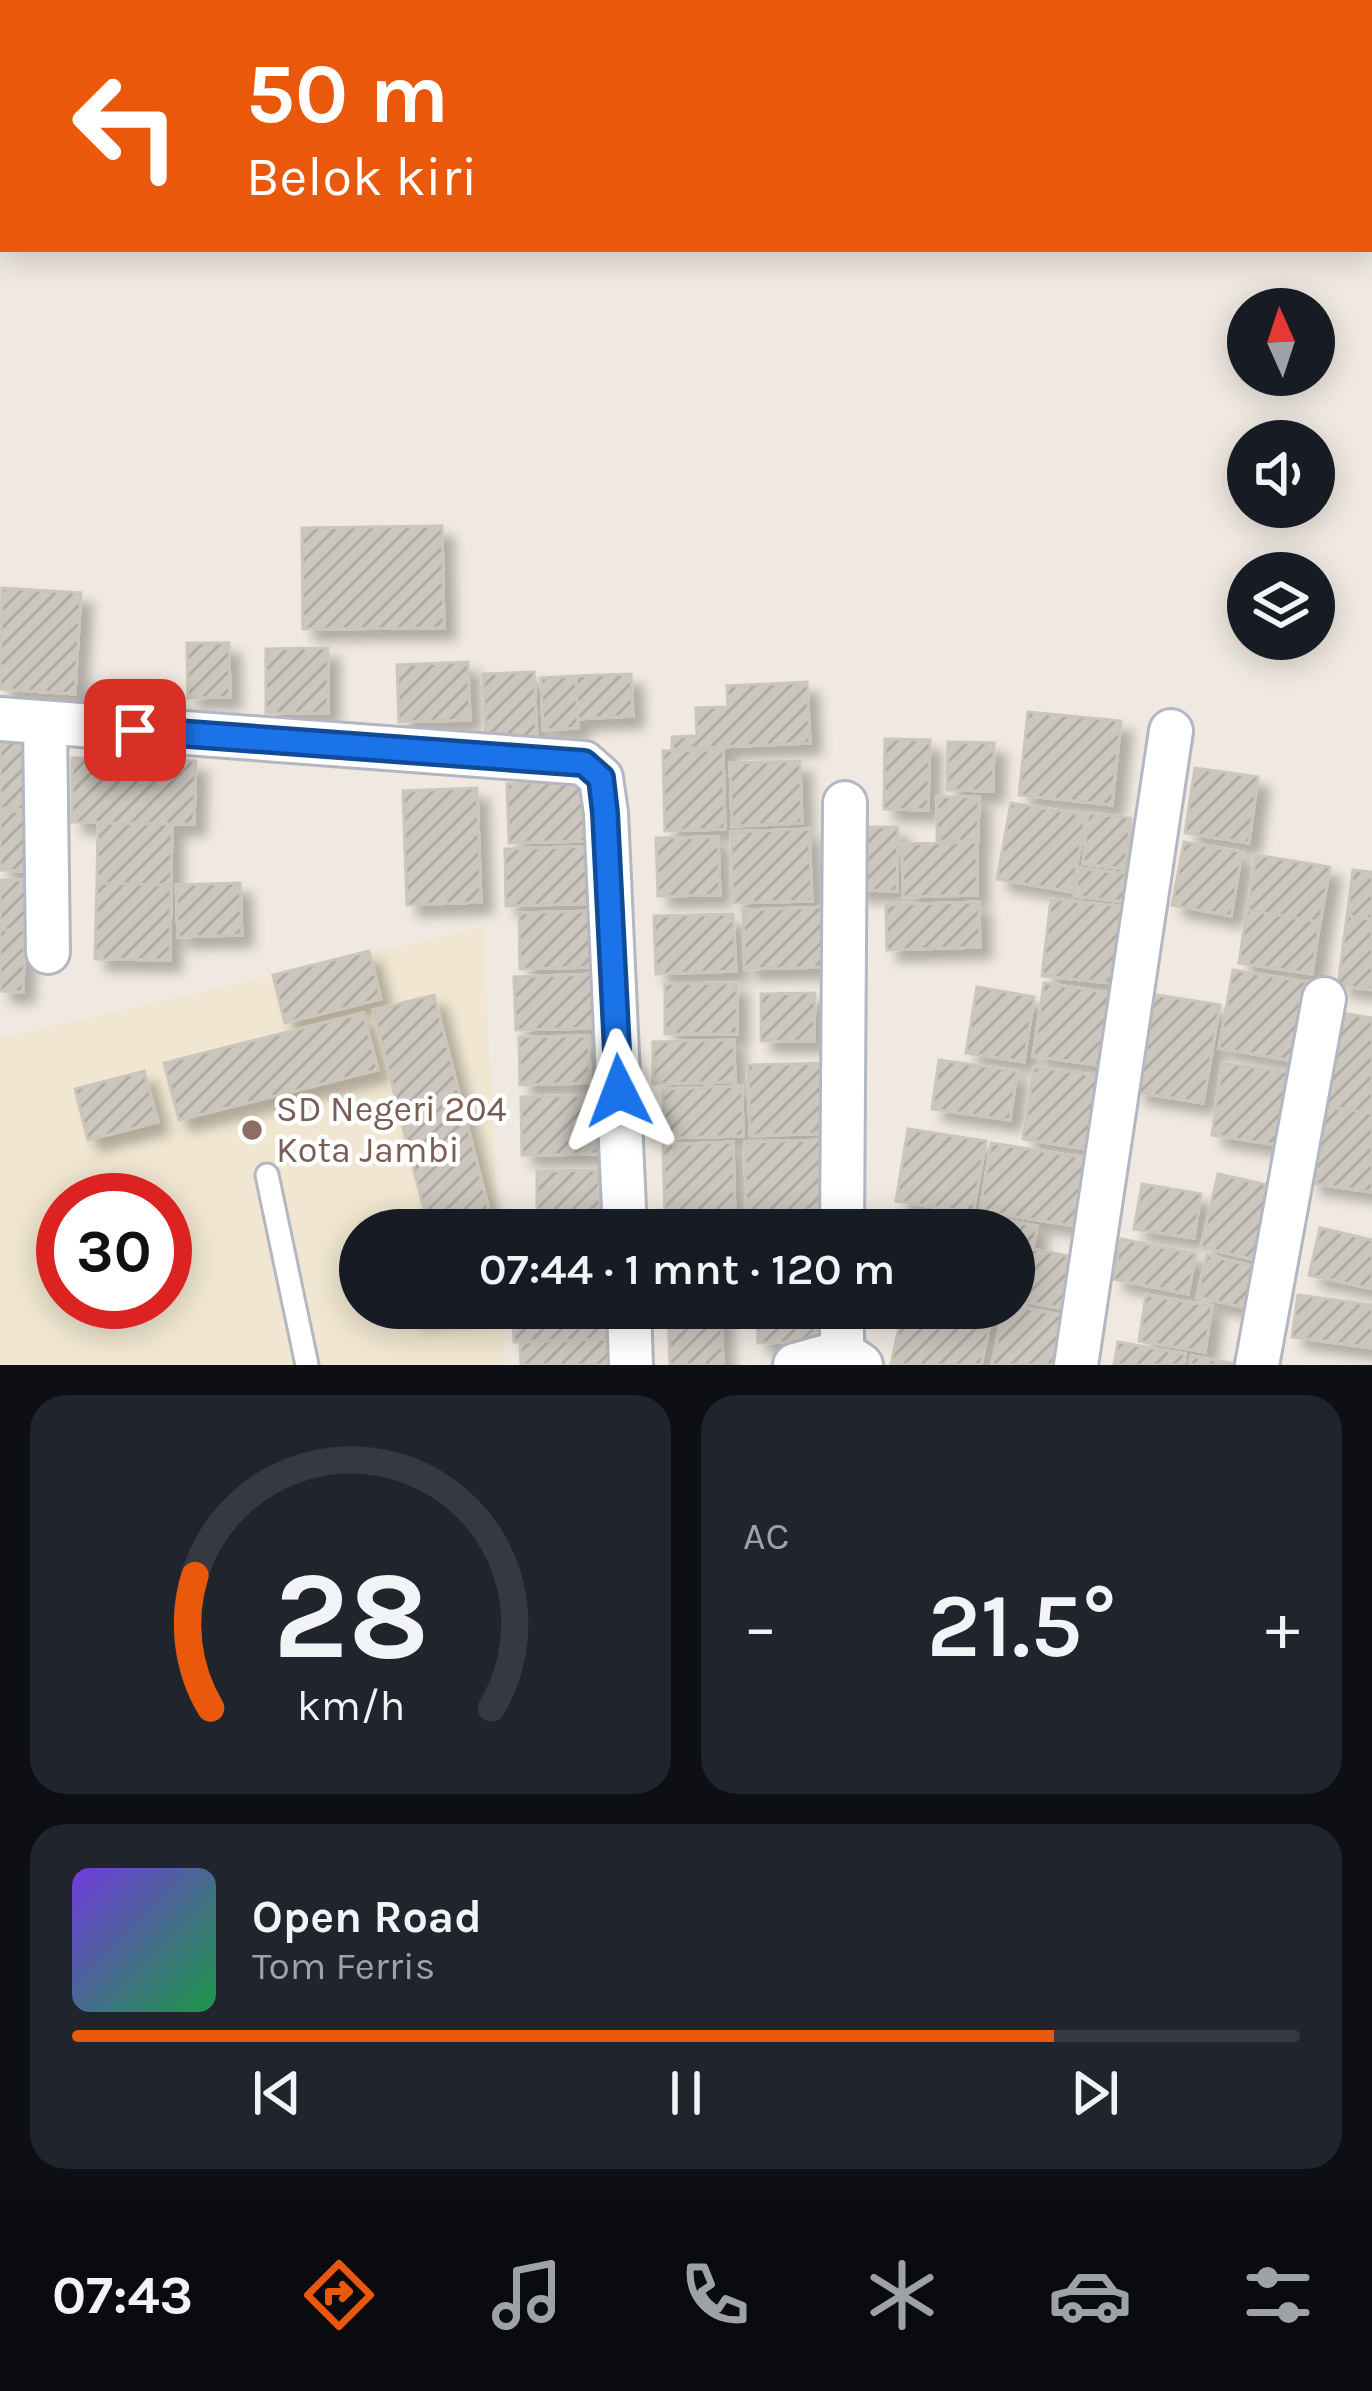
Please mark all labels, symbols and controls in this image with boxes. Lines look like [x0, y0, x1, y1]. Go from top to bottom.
text: 50 m [246, 45, 449, 143]
icon: left [48, 48, 204, 204]
text: Belok kiri [246, 145, 477, 209]
north arrow [1227, 288, 1335, 396]
map controls [1227, 288, 1335, 660]
button: sound [1227, 420, 1335, 528]
button: layers [1227, 552, 1335, 660]
pin [84, 679, 186, 781]
icon: arrive [102, 697, 168, 763]
position arrow [556, 1028, 682, 1154]
place label: SD Negeri 204 Kota Jambi [276, 1088, 507, 1171]
marker: SD Negeri 204 Kota Jambi [239, 1117, 265, 1143]
speed limit sign: 30 [36, 1173, 192, 1329]
text: 07:44 · 1 mnt · 120 m [479, 1243, 895, 1295]
text: AC [743, 1513, 789, 1559]
text: 28 [272, 1543, 429, 1688]
text: 21.5° [927, 1573, 1116, 1679]
text: − [743, 1588, 778, 1666]
text: + [1265, 1588, 1300, 1666]
text: km/h [296, 1680, 405, 1730]
text: Open Road [252, 1891, 482, 1943]
text: Tom Ferris [252, 1943, 435, 1989]
icon: previous [244, 2060, 310, 2126]
icon: pause [653, 2060, 719, 2126]
icon: next [1062, 2060, 1128, 2126]
icon: directions [297, 2253, 381, 2337]
icon: music [485, 2253, 569, 2337]
icon: phone [673, 2253, 757, 2337]
icon: climate [860, 2253, 944, 2337]
icon: car [1048, 2253, 1132, 2337]
icon: filters [1236, 2253, 1320, 2337]
text: 07:43 [52, 2263, 193, 2327]

